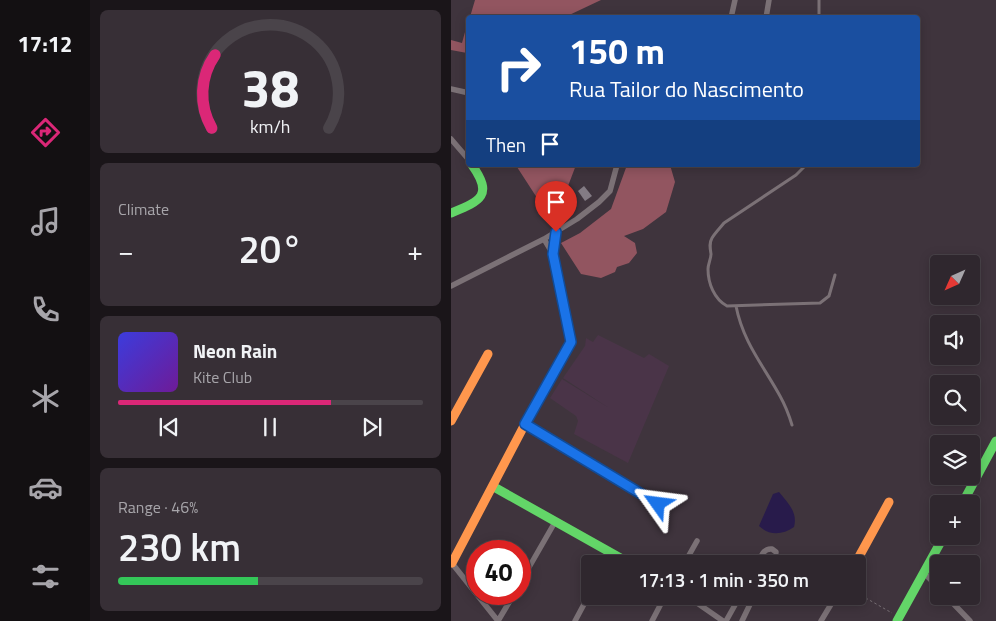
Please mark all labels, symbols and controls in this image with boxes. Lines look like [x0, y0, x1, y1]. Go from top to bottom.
text: 150 m [569, 24, 665, 78]
text: 17:12 [18, 27, 72, 61]
icon: right [486, 35, 551, 100]
text: 38 [241, 48, 300, 127]
text: Rua Tailor do Nascimento [569, 72, 804, 106]
text: km/h [250, 113, 291, 140]
icon: directions [28, 115, 63, 150]
text: Then [486, 130, 526, 159]
icon: arrive [536, 130, 564, 158]
pin [535, 181, 577, 232]
icon: arrive [542, 188, 570, 216]
text: Climate [118, 197, 169, 221]
icon: music [28, 204, 63, 239]
text: 20° [239, 220, 302, 278]
text: − [118, 229, 134, 272]
text: + [407, 229, 423, 272]
north arrow [930, 255, 980, 305]
map controls [930, 255, 980, 605]
icon: phone [28, 292, 63, 327]
button: sound [930, 315, 980, 365]
text: Neon Rain [193, 336, 277, 365]
text: Kite Club [193, 365, 252, 389]
button: search [930, 375, 980, 425]
icon: climate [28, 381, 63, 416]
icon: previous [155, 413, 183, 441]
icon: pause [256, 413, 284, 441]
icon: next [358, 413, 386, 441]
button: layers [930, 435, 980, 485]
icon: car [28, 470, 63, 505]
position arrow [631, 477, 683, 529]
text: Range · 46% [118, 495, 198, 519]
button: + [930, 495, 980, 545]
text: 230 km [118, 518, 241, 576]
speed limit sign: 40 [466, 540, 531, 605]
button: − [930, 555, 980, 605]
icon: filters [28, 559, 63, 594]
text: 17:13 · 1 min · 350 m [638, 565, 809, 594]

